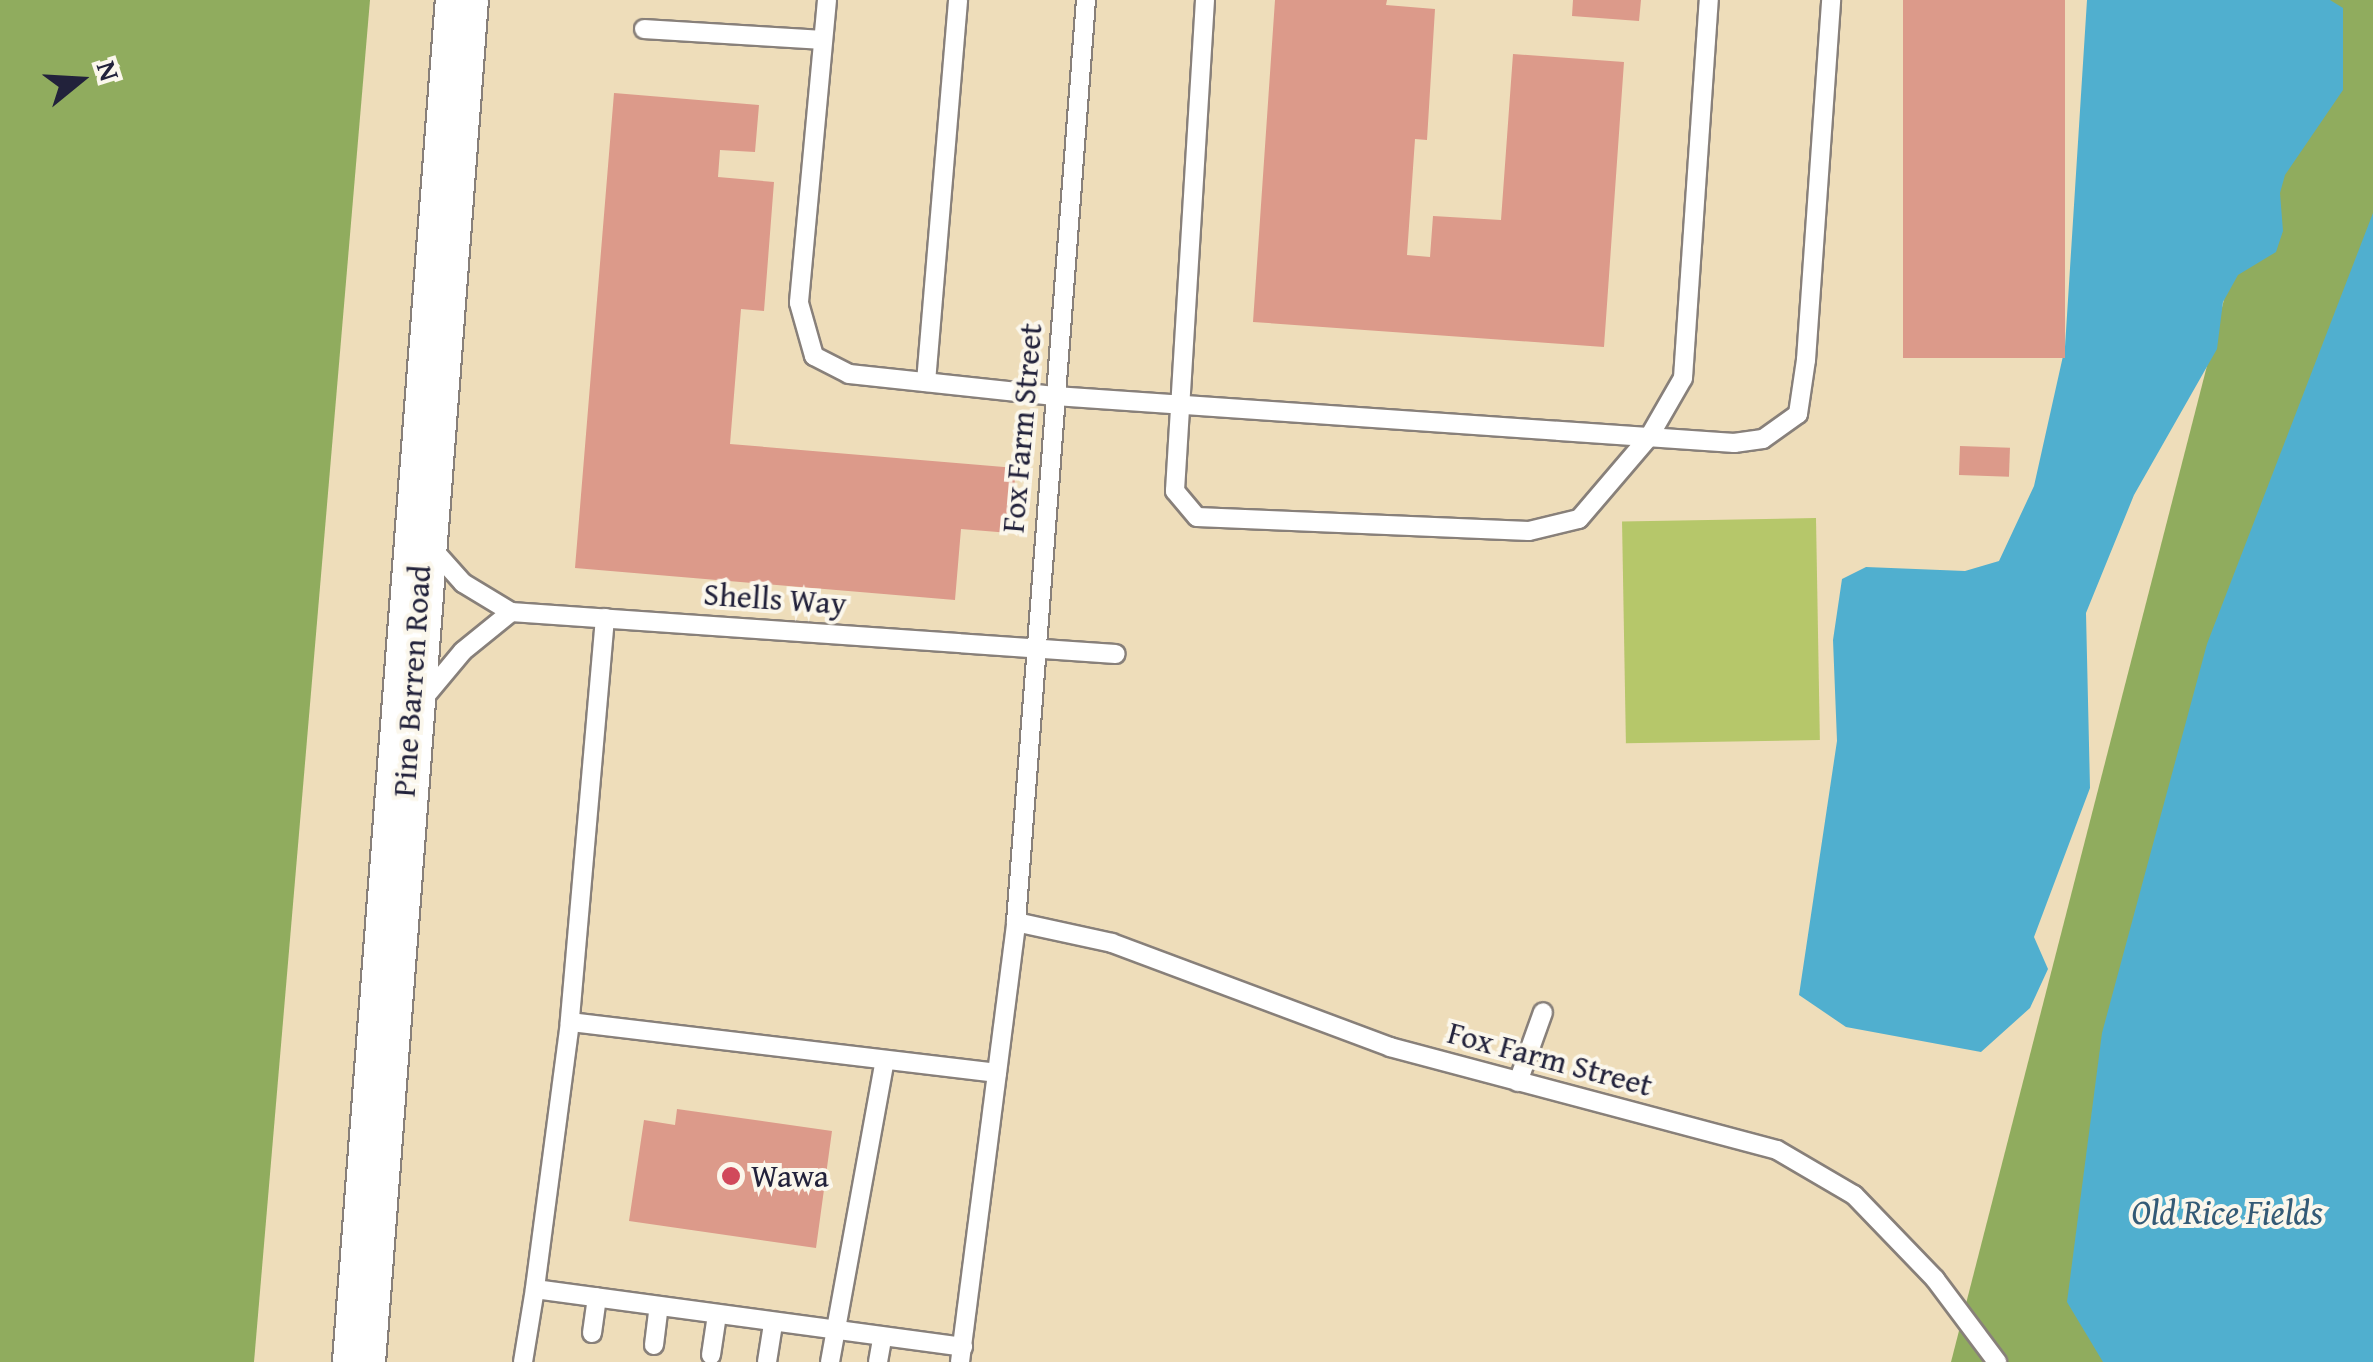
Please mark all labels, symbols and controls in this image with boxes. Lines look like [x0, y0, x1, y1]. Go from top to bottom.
north arrow [30, 30, 130, 130]
text: N [87, 55, 131, 86]
street label: Fox Farm Street [994, 322, 1050, 534]
street label: Pine Barren Road [385, 564, 439, 798]
street label: Shells Way [702, 575, 848, 623]
street label: Fox Farm Street [1444, 1013, 1656, 1105]
place label: Wawa [751, 1157, 829, 1195]
marker: Wawa [720, 1165, 742, 1187]
water label: Old Rice Fields [2131, 1191, 2323, 1233]

